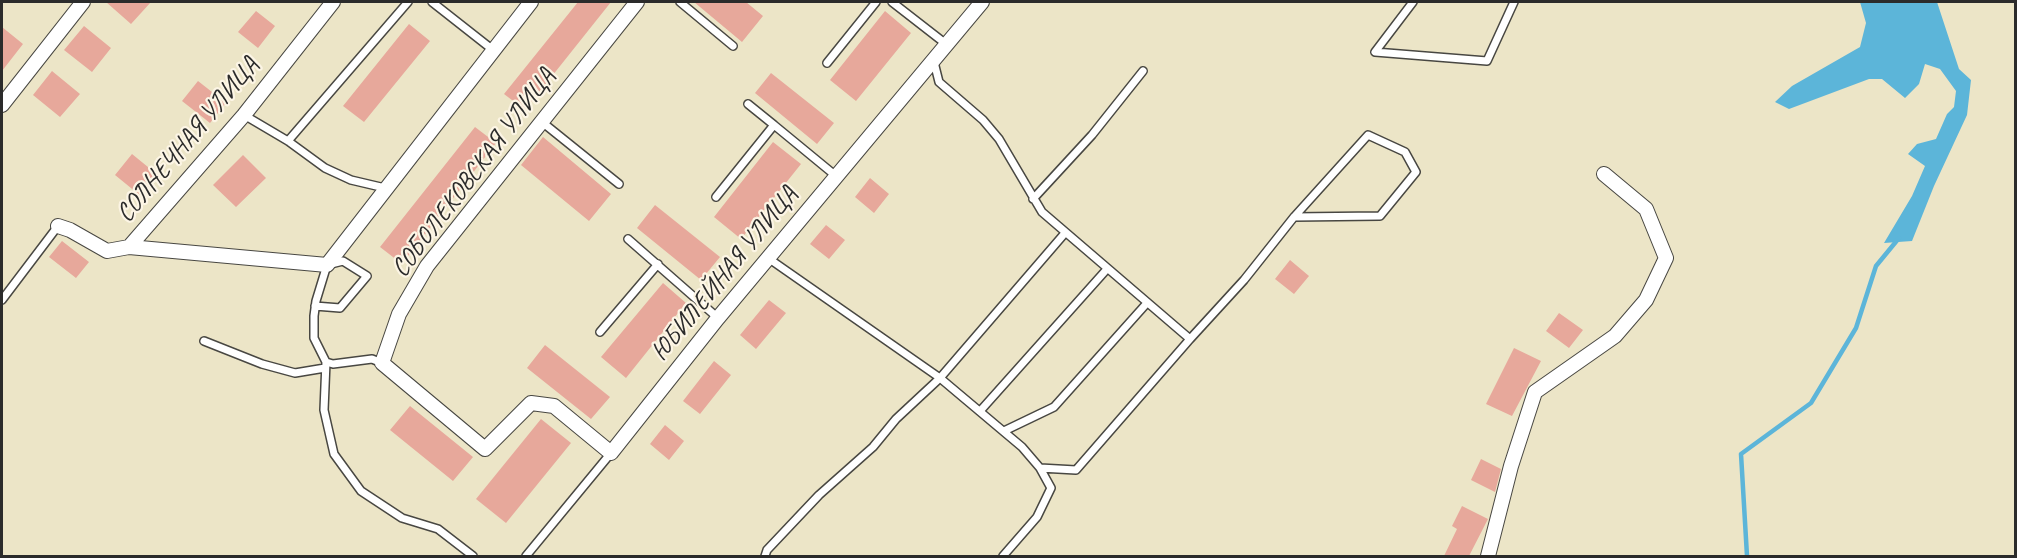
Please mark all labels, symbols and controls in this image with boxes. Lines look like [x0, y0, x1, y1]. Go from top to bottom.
street label: СОЛНЕЧНАЯ УЛИЦА [110, 51, 266, 229]
street label: СОБОЛЕКОВСКАЯ УЛИЦА [385, 62, 563, 284]
street label: ЮБИЛЕЙНАЯ УЛИЦА [645, 180, 805, 368]

